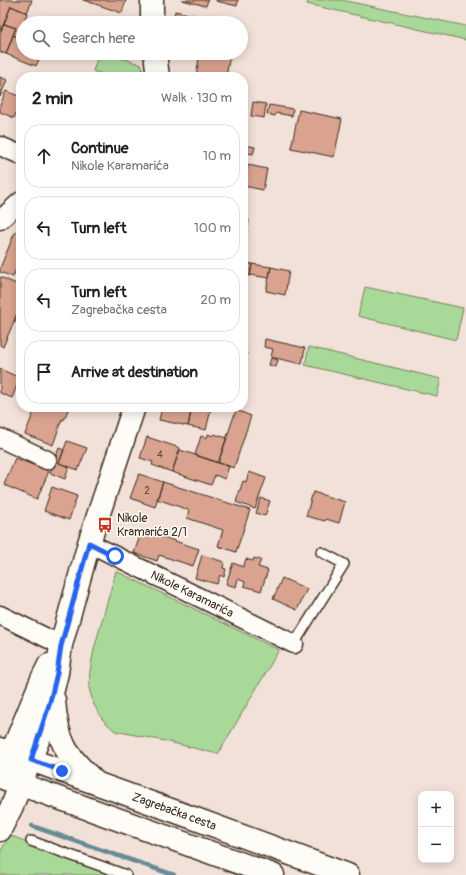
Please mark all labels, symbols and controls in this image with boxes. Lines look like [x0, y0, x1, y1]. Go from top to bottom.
search box [16, 16, 248, 60]
icon: search [30, 27, 52, 49]
text: Search here [62, 29, 135, 48]
text: 2 min [32, 88, 73, 109]
text: Walk · 130 m [161, 90, 232, 106]
text: Continue [71, 139, 129, 158]
icon: ahead [33, 145, 55, 167]
text: 10 m [203, 148, 231, 164]
text: Nikole Karamarića [71, 158, 169, 174]
icon: left [33, 217, 55, 239]
text: Turn left [71, 219, 127, 238]
text: 100 m [194, 220, 231, 236]
text: Turn left [71, 283, 127, 302]
icon: left [33, 289, 55, 311]
text: 20 m [200, 292, 231, 308]
text: Zagrebačka cesta [71, 302, 167, 318]
icon: arrive [33, 361, 55, 383]
text: Arrive at destination [71, 363, 198, 382]
house number: 4 [157, 449, 163, 461]
house number: 2 [144, 485, 150, 497]
place label: Nikole Kramarića 2/1 [117, 511, 187, 540]
bus stop icon: Nikole Kramarića 2/1 [96, 516, 114, 534]
route start [106, 547, 124, 565]
street label: Nikole Karamarića [148, 568, 236, 621]
route end [53, 762, 71, 780]
street label: Zagrebačka cesta [130, 790, 219, 834]
map controls [418, 791, 454, 863]
button: + [418, 791, 454, 827]
button: − [418, 827, 454, 863]

